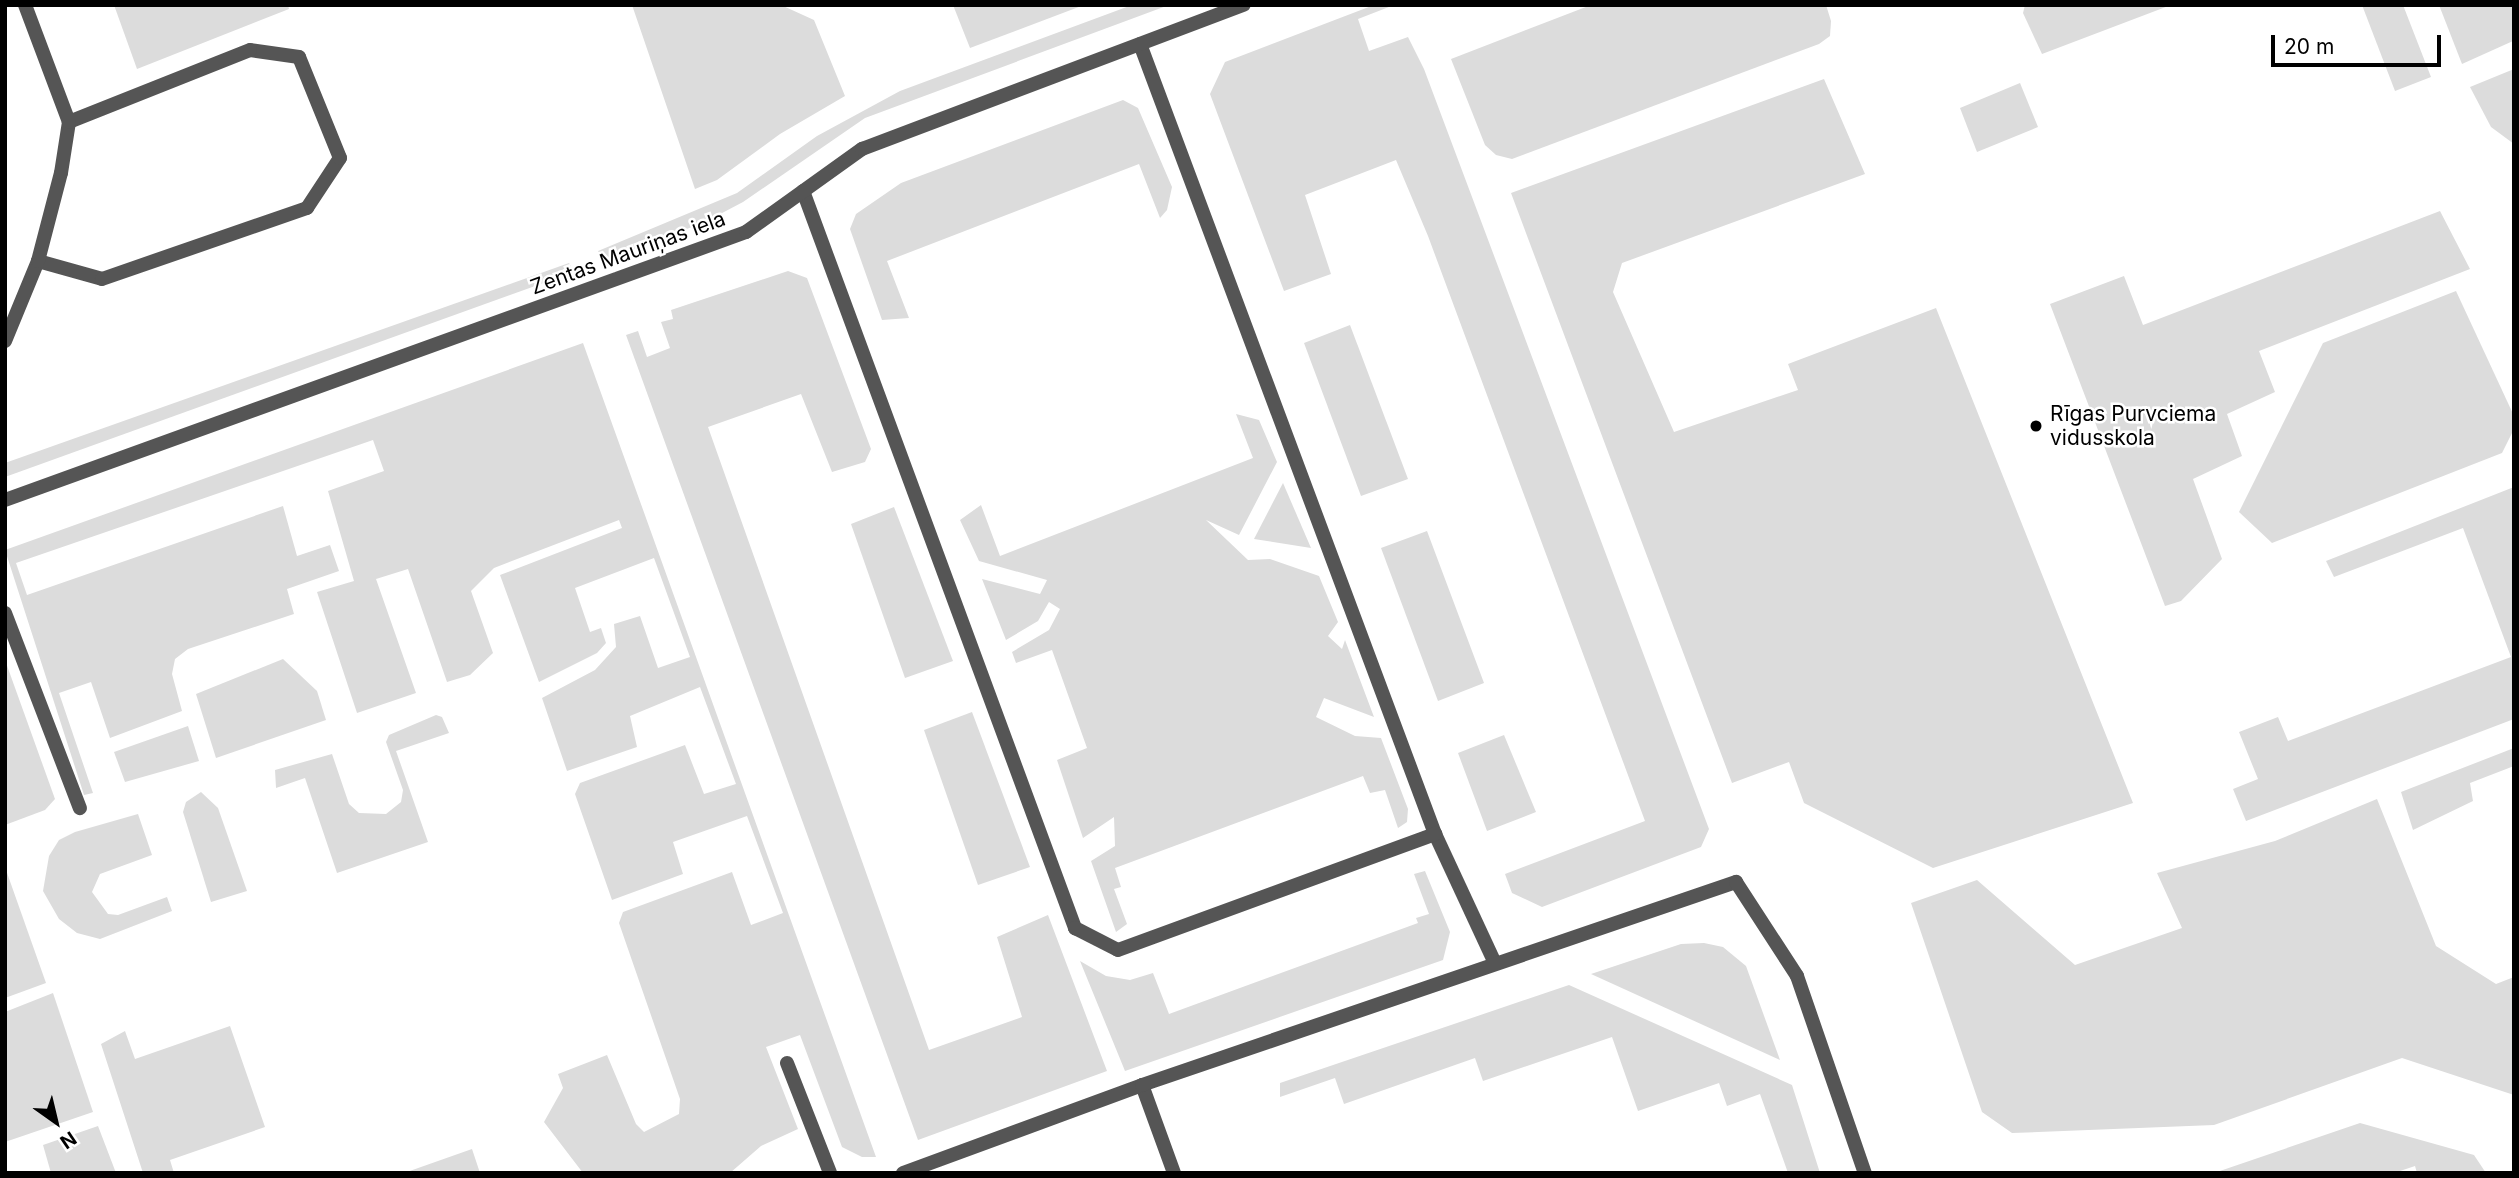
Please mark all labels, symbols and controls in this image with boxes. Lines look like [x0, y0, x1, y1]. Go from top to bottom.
scale bar [2274, 21, 2444, 65]
text: 20 m [2284, 34, 2334, 59]
street label: Zentas Mauriņas iela [527, 206, 729, 300]
place label: Rīgas Purvciema vidusskola [2050, 401, 2216, 451]
marker: Rīgas Purvciema vidusskola [2028, 418, 2044, 434]
north arrow [21, 1087, 91, 1157]
text: N [56, 1126, 80, 1153]

